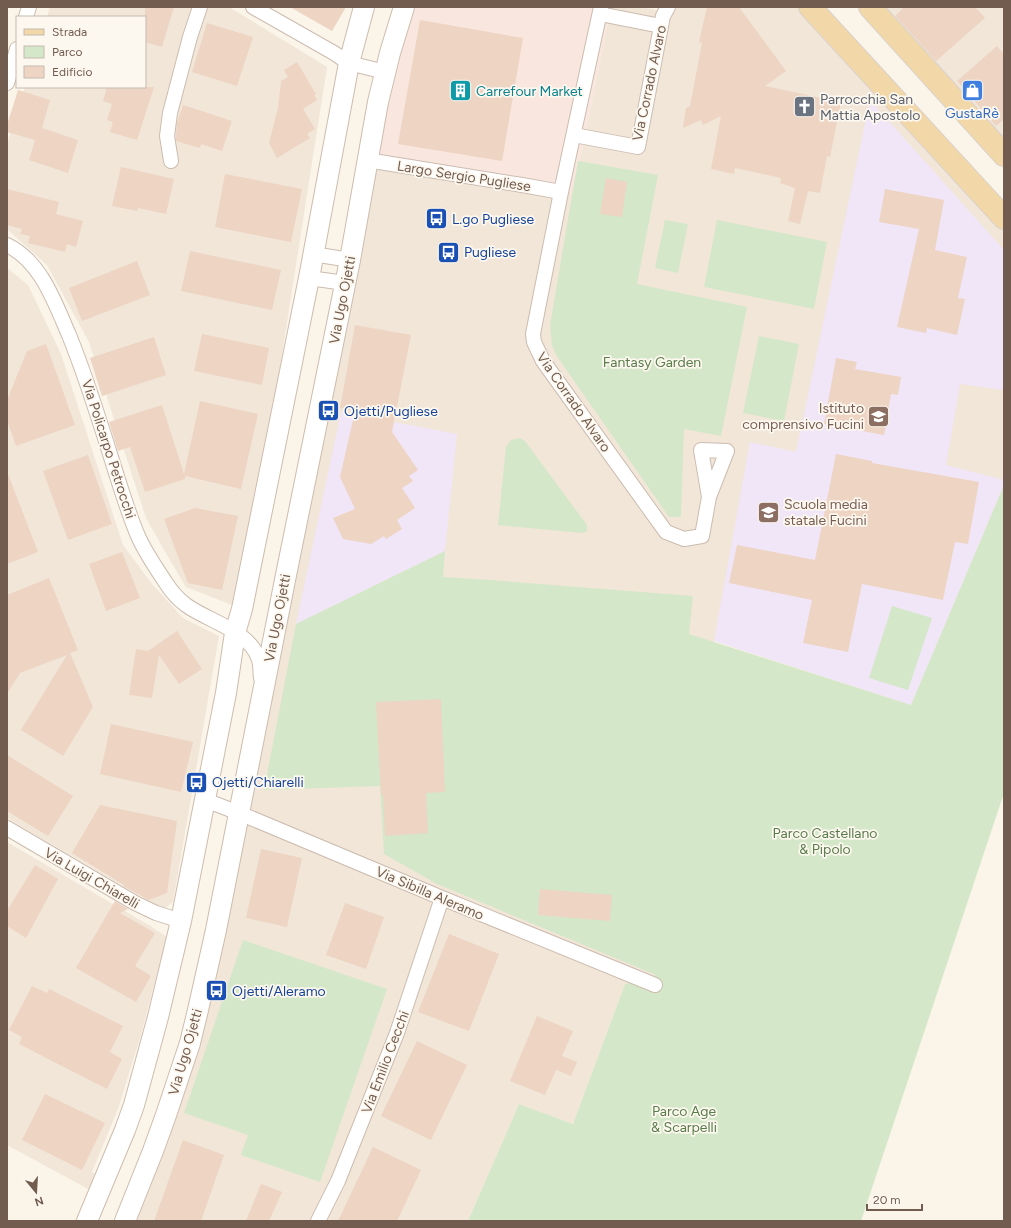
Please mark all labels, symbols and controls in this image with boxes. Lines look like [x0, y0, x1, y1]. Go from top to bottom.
legend [16, 16, 146, 88]
street label: Via Corrado Alvaro [629, 24, 670, 142]
text: Strada [52, 25, 87, 39]
text: Parco [52, 45, 82, 59]
text: Edificio [52, 65, 92, 79]
building icon: Carrefour Market [448, 78, 474, 104]
shop icon: GustaRè [959, 78, 985, 104]
place label: Carrefour Market [476, 83, 583, 100]
place label: Parrocchia San Mattia Apostolo [820, 91, 920, 124]
church icon: Parrocchia San Mattia Apostolo [792, 94, 818, 120]
place label: GustaRè [945, 105, 999, 122]
street label: Largo Sergio Pugliese [396, 158, 532, 196]
bus stop icon: L.go Pugliese [423, 206, 449, 232]
place label: L.go Pugliese [452, 211, 535, 228]
bus stop icon: Pugliese [436, 239, 462, 265]
place label: Pugliese [464, 244, 517, 261]
street label: Via Ugo Ojetti [326, 255, 359, 346]
street label: Via Corrado Alvaro [533, 349, 614, 455]
park label: Fantasy Garden [603, 354, 701, 371]
street label: Via Policarpo Petrocchi [78, 377, 139, 521]
bus stop icon: Ojetti/Pugliese [315, 398, 341, 424]
place label: Istituto comprensivo Fucini [742, 400, 864, 433]
place label: Ojetti/Pugliese [344, 403, 438, 420]
school or university icon: Istituto comprensivo Fucini [866, 403, 892, 429]
place label: Scuola media statale Fucini [784, 496, 868, 529]
school or university icon: Scuola media statale Fucini [755, 499, 781, 525]
street label: Via Ugo Ojetti [261, 573, 294, 664]
bus stop icon: Ojetti/Chiarelli [184, 769, 210, 795]
place label: Ojetti/Chiarelli [212, 774, 304, 791]
park label: Parco Castellano & Pipolo [773, 825, 877, 858]
street label: Via Luigi Chiarelli [41, 844, 142, 913]
street label: Via Sibilla Aleramo [373, 863, 486, 924]
bus stop icon: Ojetti/Aleramo [203, 978, 229, 1004]
place label: Ojetti/Aleramo [232, 983, 326, 1000]
street label: Via Ugo Ojetti [165, 1007, 206, 1097]
street label: Via Emilio Cecchi [358, 1008, 413, 1116]
park label: Parco Age & Scarpelli [651, 1103, 717, 1136]
north arrow [16, 1172, 56, 1212]
scale bar [867, 1186, 922, 1212]
text: 20 m [873, 1193, 901, 1207]
text: N [33, 1194, 45, 1209]

